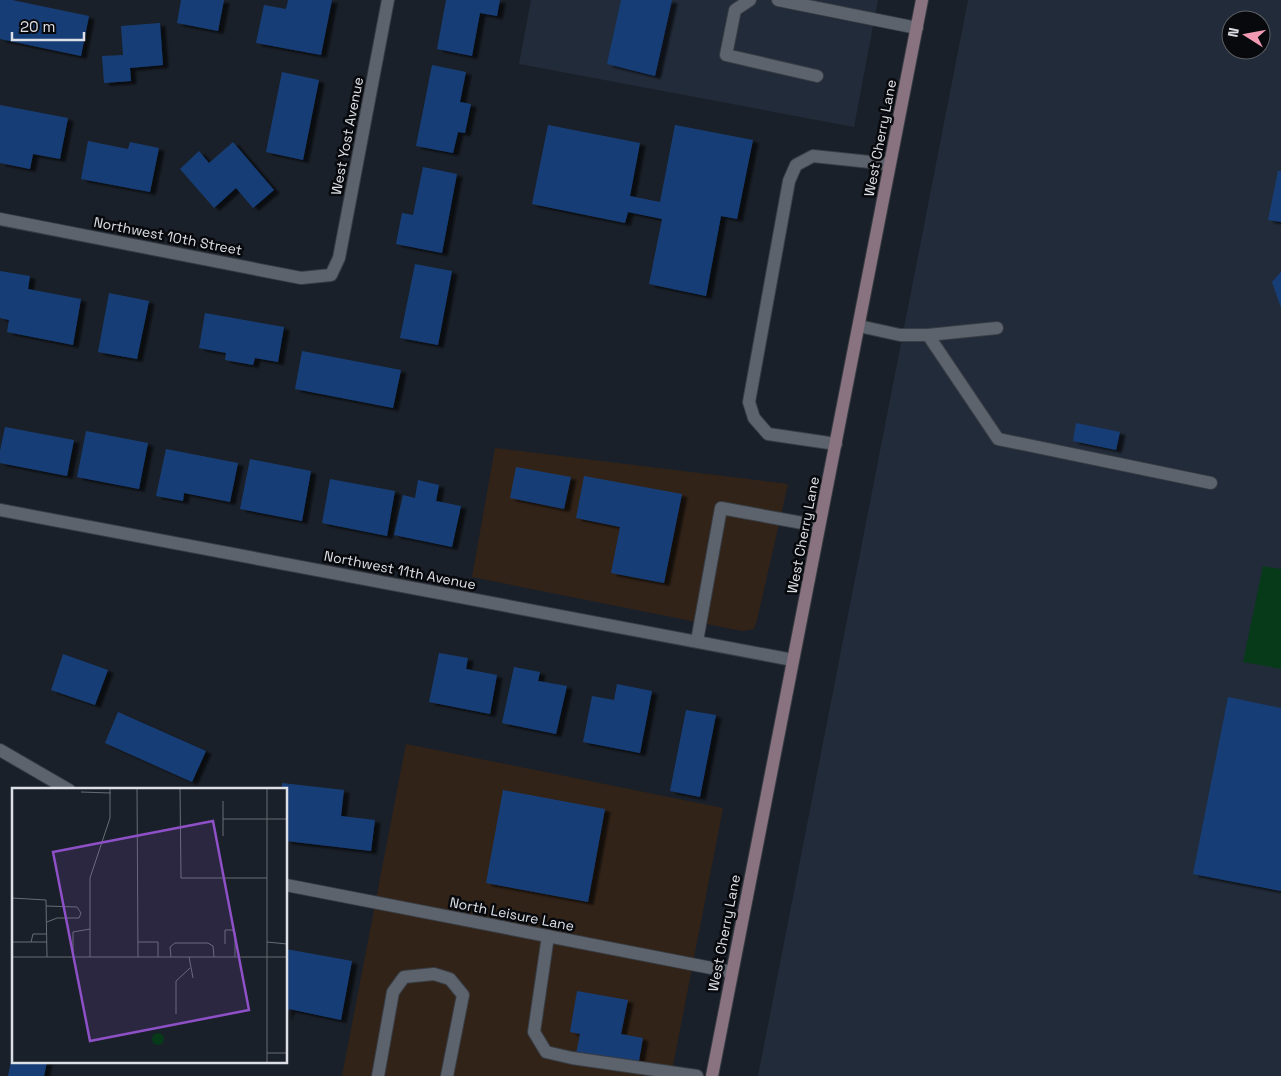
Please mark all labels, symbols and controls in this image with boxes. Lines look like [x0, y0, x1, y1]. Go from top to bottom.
scale bar [12, 10, 85, 42]
north arrow [1221, 10, 1271, 60]
text: 20 m [20, 17, 55, 36]
text: N [1224, 26, 1243, 39]
street label: West Yost Avenue [327, 75, 367, 197]
street label: West Cherry Lane [860, 78, 900, 198]
street label: Northwest 10th Street [92, 213, 244, 259]
street label: West Cherry Lane [783, 475, 823, 595]
street label: Northwest 11th Avenue [323, 546, 477, 594]
inset map [12, 788, 288, 1064]
street label: West Cherry Lane [704, 873, 744, 993]
street label: North Leisure Lane [448, 893, 576, 935]

